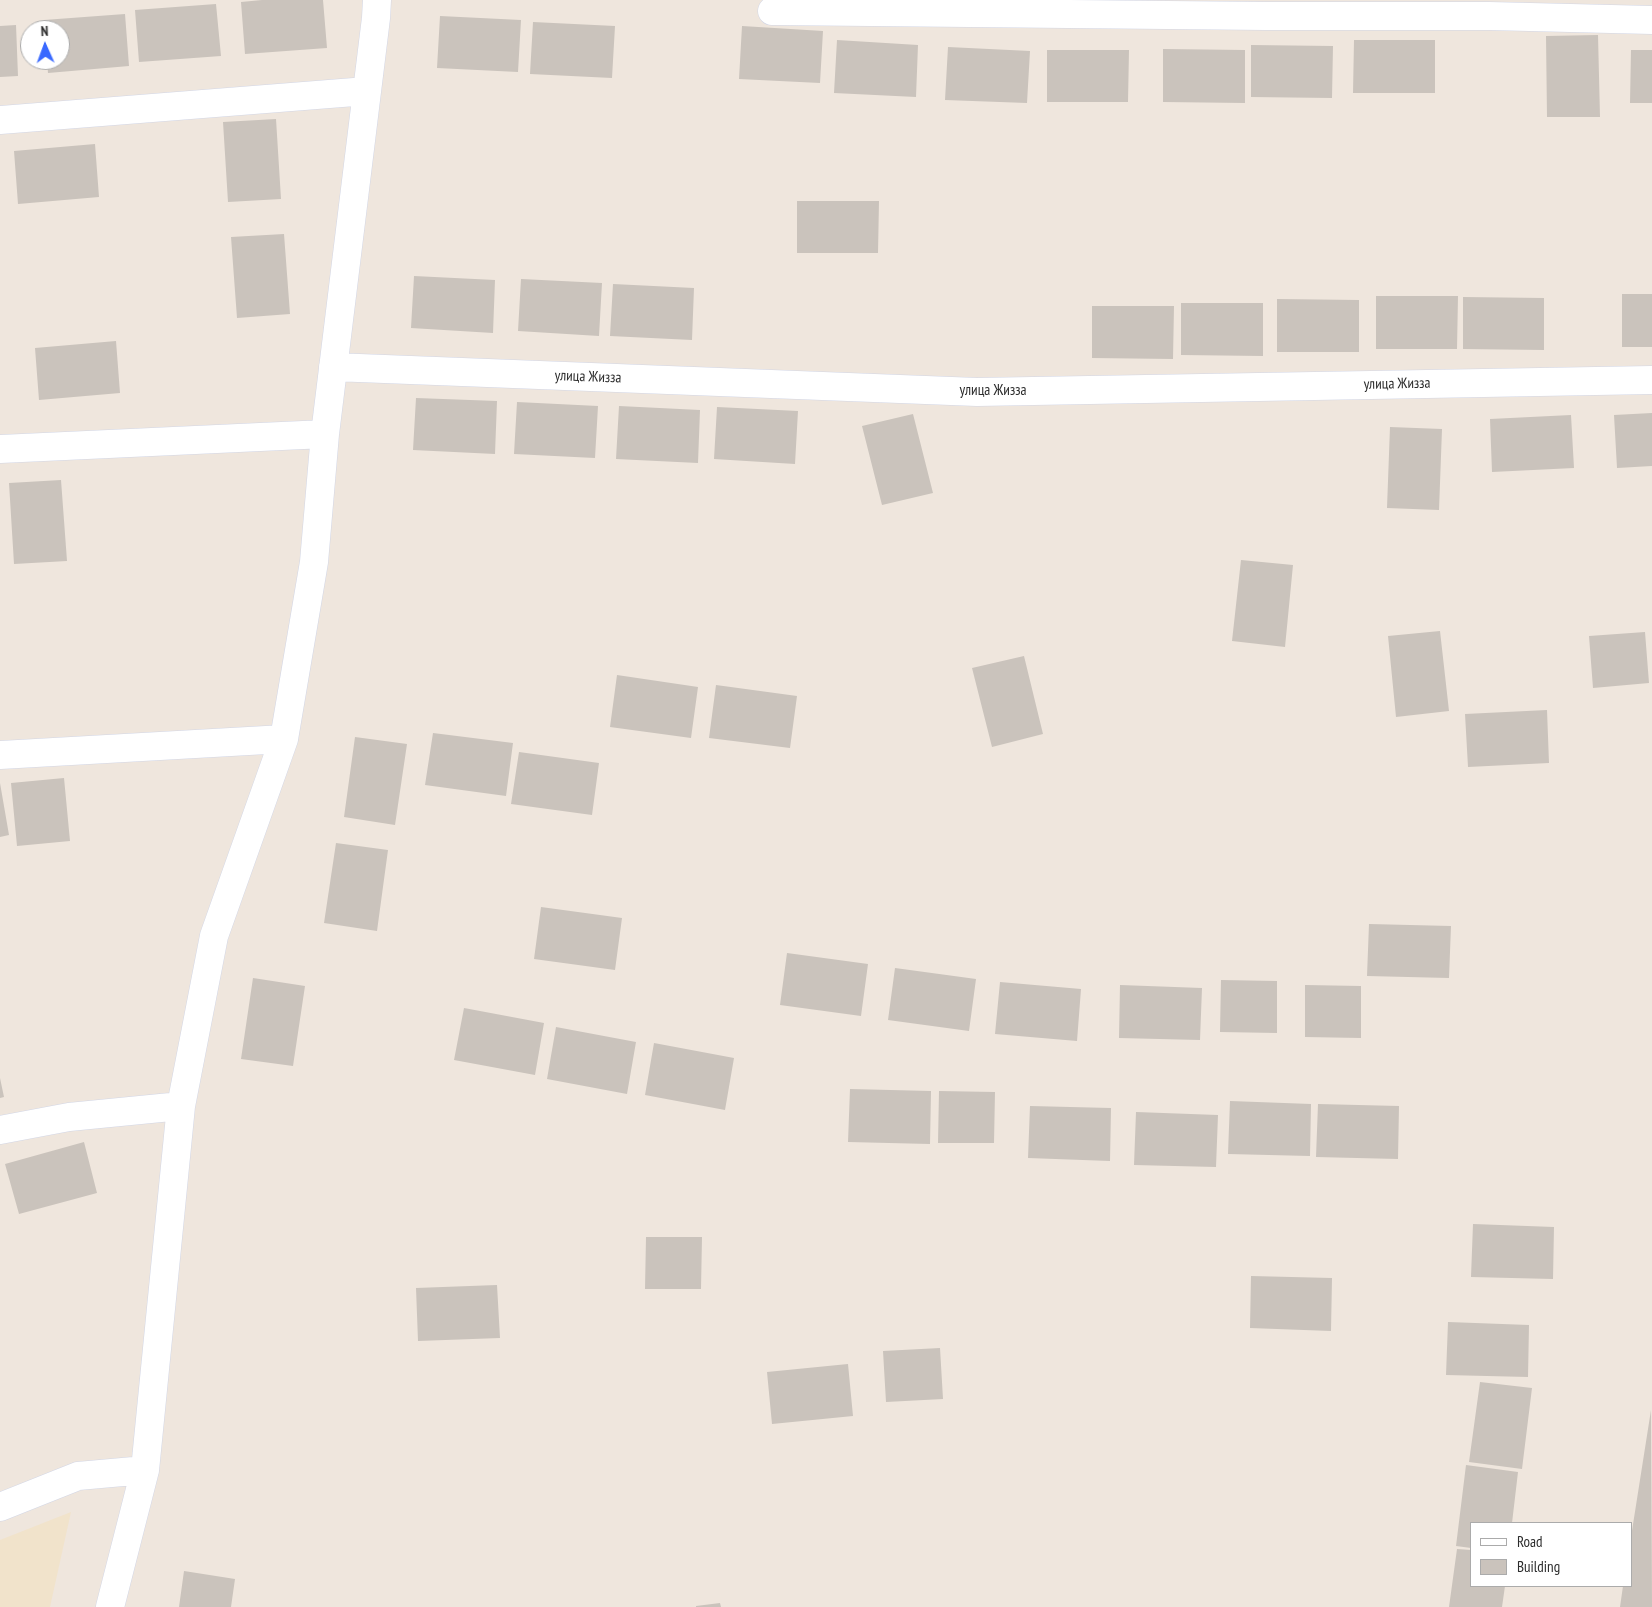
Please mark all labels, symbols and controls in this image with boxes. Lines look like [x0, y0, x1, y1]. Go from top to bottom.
north arrow [20, 20, 70, 70]
text: N [40, 22, 49, 40]
street label: улица Жизза [554, 367, 622, 387]
street label: улица Жизза [1363, 374, 1431, 394]
street label: улица Жизза [960, 382, 1026, 400]
legend [1470, 1522, 1632, 1587]
text: Road [1517, 1532, 1543, 1551]
text: Building [1517, 1557, 1560, 1576]

